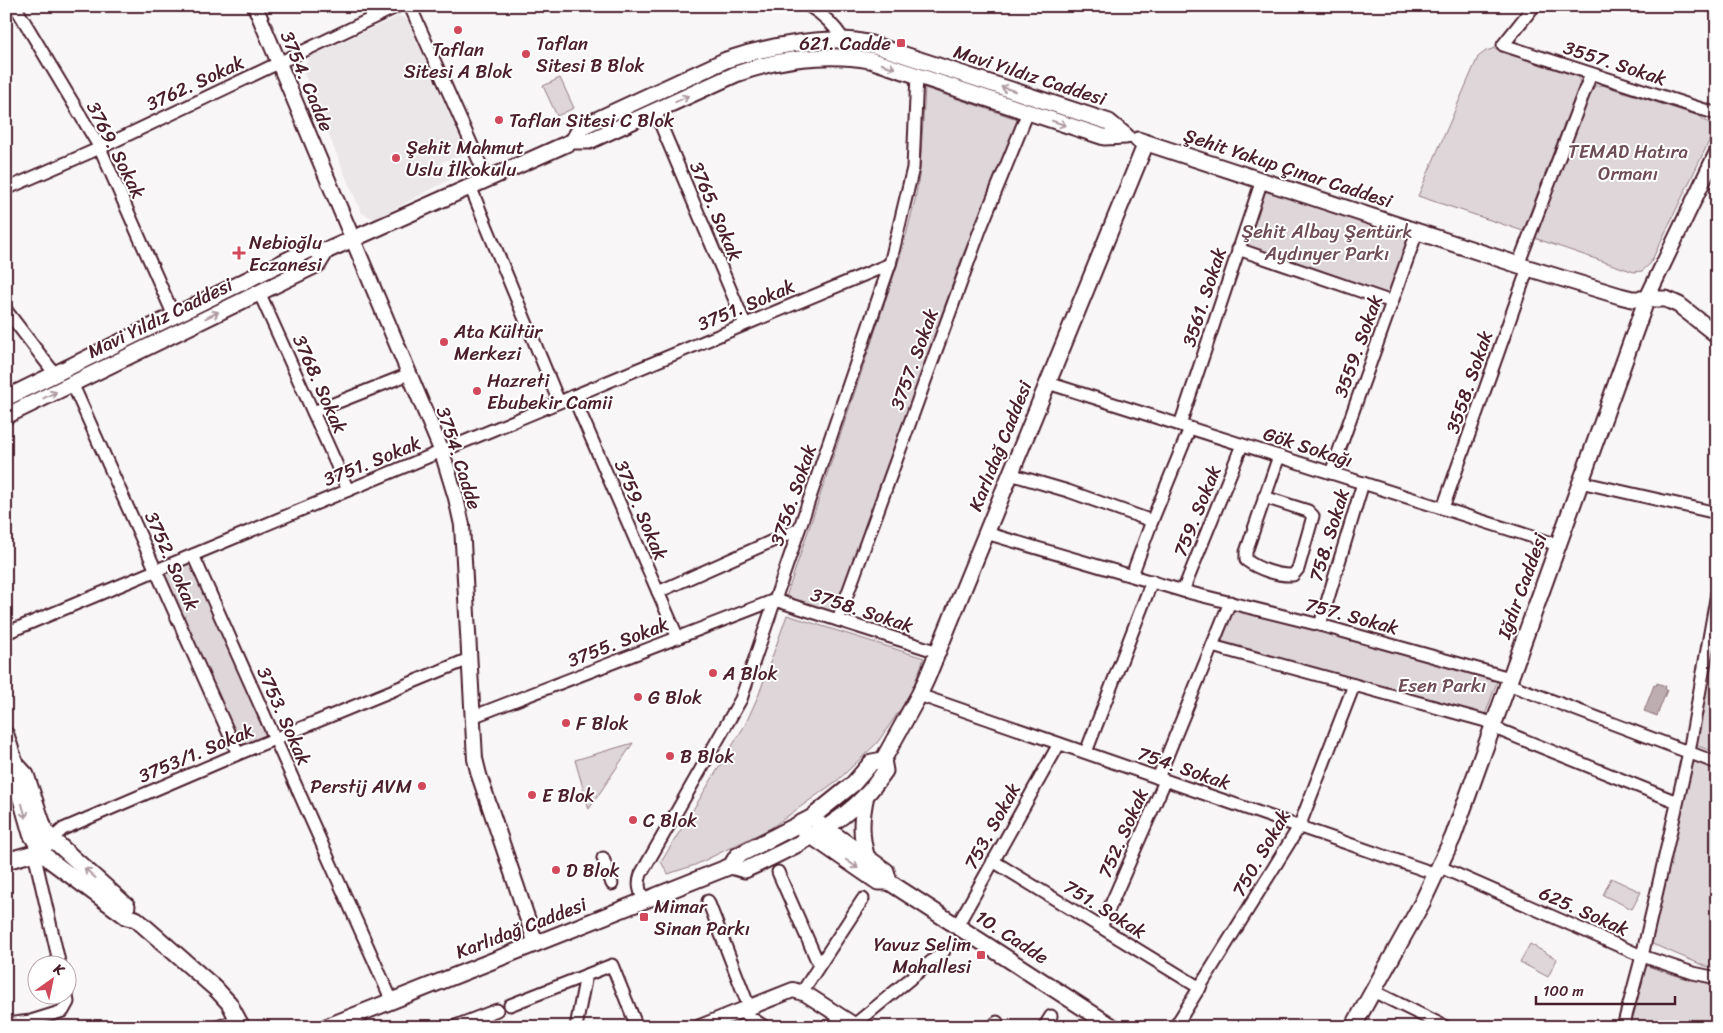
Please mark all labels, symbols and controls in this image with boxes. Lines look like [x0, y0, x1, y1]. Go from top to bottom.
marker: Taflan Sitesi A Blok [452, 24, 464, 36]
street label: 3754. Cadde [271, 25, 343, 137]
place label: Taflan Sitesi B Blok [536, 27, 645, 82]
place label: 621. Cadde [799, 27, 891, 60]
street label: 3557. Sokak [1559, 31, 1671, 95]
place label: Taflan Sitesi A Blok [404, 33, 513, 88]
street label: Mavi Yıldız Caddesi [950, 35, 1111, 115]
marker: 621. Cadde [895, 37, 907, 49]
street label: 3762. Sokak [140, 46, 250, 120]
marker: Taflan Sitesi B Blok [520, 48, 532, 60]
one-way arrow [880, 61, 896, 71]
one-way arrow [1001, 84, 1016, 93]
one-way arrow [674, 93, 689, 103]
street label: 3769. Sokak [77, 95, 155, 205]
place label: Taflan Sitesi C Blok [509, 104, 675, 137]
marker: Taflan Sitesi C Blok [493, 114, 505, 126]
one-way arrow [1051, 118, 1067, 128]
street label: Şehit Yakup Çınar Caddesi [1179, 119, 1397, 218]
place label: Şehit Mahmut Uslu İlkokulu [406, 131, 524, 186]
park label: TEMAD Hatıra Ormanı [1568, 135, 1688, 190]
marker: Şehit Mahmut Uslu İlkokulu [390, 152, 402, 164]
street label: 3765. Sokak [680, 156, 752, 266]
park label: Şehit Albay Şentürk Aydınyer Parkı [1241, 215, 1413, 270]
place label: Nebioğlu Eczanesi [249, 226, 322, 281]
street label: 3561. Sokak [1172, 243, 1236, 351]
marker: Nebioğlu Eczanesi [233, 247, 245, 259]
street label: Mavi Yıldız Caddesi [82, 268, 239, 368]
street label: 3751. Sokak [692, 270, 800, 340]
street label: 3559. Sokak [1324, 290, 1392, 402]
street label: 3757. Sokak [880, 304, 948, 414]
one-way arrow [204, 310, 219, 320]
place label: Ata Kültür Merkezi [453, 315, 543, 370]
street label: 3558. Sokak [1436, 326, 1502, 438]
street label: 3768. Sokak [283, 329, 357, 439]
marker: Ata Kültür Merkezi [438, 336, 450, 348]
place label: Hazreti Ebubekir Camii [487, 364, 613, 419]
street label: Karlıdağ Caddesi [959, 375, 1041, 516]
marker: Hazreti Ebubekir Camii [471, 385, 483, 397]
one-way arrow [42, 389, 57, 399]
street label: 3754. Cadde [427, 402, 491, 514]
street label: Gök Sokağı [1259, 417, 1357, 477]
street label: 3751. Sokak [318, 426, 426, 496]
street label: 3756. Sokak [760, 440, 826, 550]
street label: 3759. Sokak [605, 455, 677, 565]
street label: 759. Sokak [1164, 460, 1230, 562]
street label: 758. Sokak [1299, 484, 1359, 586]
street label: 3752. Sokak [135, 506, 209, 616]
street label: Iğdır Caddesi [1487, 528, 1557, 644]
street label: 3758. Sokak [806, 578, 918, 642]
street label: 757. Sokak [1302, 588, 1402, 644]
street label: 3755. Sokak [562, 608, 674, 676]
place label: A Blok [722, 657, 778, 690]
street label: 3753. Sokak [248, 661, 320, 771]
marker: A Blok [707, 667, 719, 679]
park label: Esen Parkı [1398, 669, 1486, 702]
place label: G Blok [648, 681, 702, 714]
marker: G Blok [632, 691, 644, 703]
place label: F Blok [576, 707, 629, 740]
street label: 3753/1. Sokak [133, 714, 259, 792]
marker: F Blok [560, 717, 572, 729]
street label: 754. Sokak [1133, 737, 1235, 799]
place label: B Blok [680, 740, 734, 773]
marker: B Blok [664, 750, 676, 762]
place label: Perstij AVM [310, 770, 412, 803]
street label: 753. Sokak [955, 777, 1029, 875]
place label: E Blok [542, 779, 595, 812]
marker: Perstij AVM [416, 780, 428, 792]
street label: 752. Sokak [1089, 783, 1157, 883]
marker: E Blok [526, 789, 538, 801]
one-way arrow [19, 802, 29, 818]
street label: 750. Sokak [1223, 803, 1299, 903]
place label: C Blok [643, 804, 697, 837]
marker: C Blok [627, 814, 639, 826]
place label: D Blok [566, 854, 620, 887]
one-way arrow [845, 859, 859, 869]
marker: D Blok [550, 864, 562, 876]
one-way arrow [83, 868, 96, 879]
street label: 751. Sokak [1057, 870, 1153, 948]
street label: 625. Sokak [1534, 877, 1634, 945]
street label: Karlıdağ Caddesi [451, 888, 592, 968]
place label: Mimar Sinan Parkı [654, 890, 750, 945]
street label: 10. Cadde [969, 901, 1056, 973]
marker: Mimar Sinan Parkı [638, 911, 650, 923]
place label: Yavuz Selim Mahallesi [874, 928, 972, 983]
marker: Yavuz Selim Mahallesi [975, 949, 987, 961]
north arrow [28, 956, 78, 1006]
text: K [48, 956, 70, 983]
scale bar [1536, 973, 1674, 1005]
text: 100 m [1543, 978, 1584, 1004]

